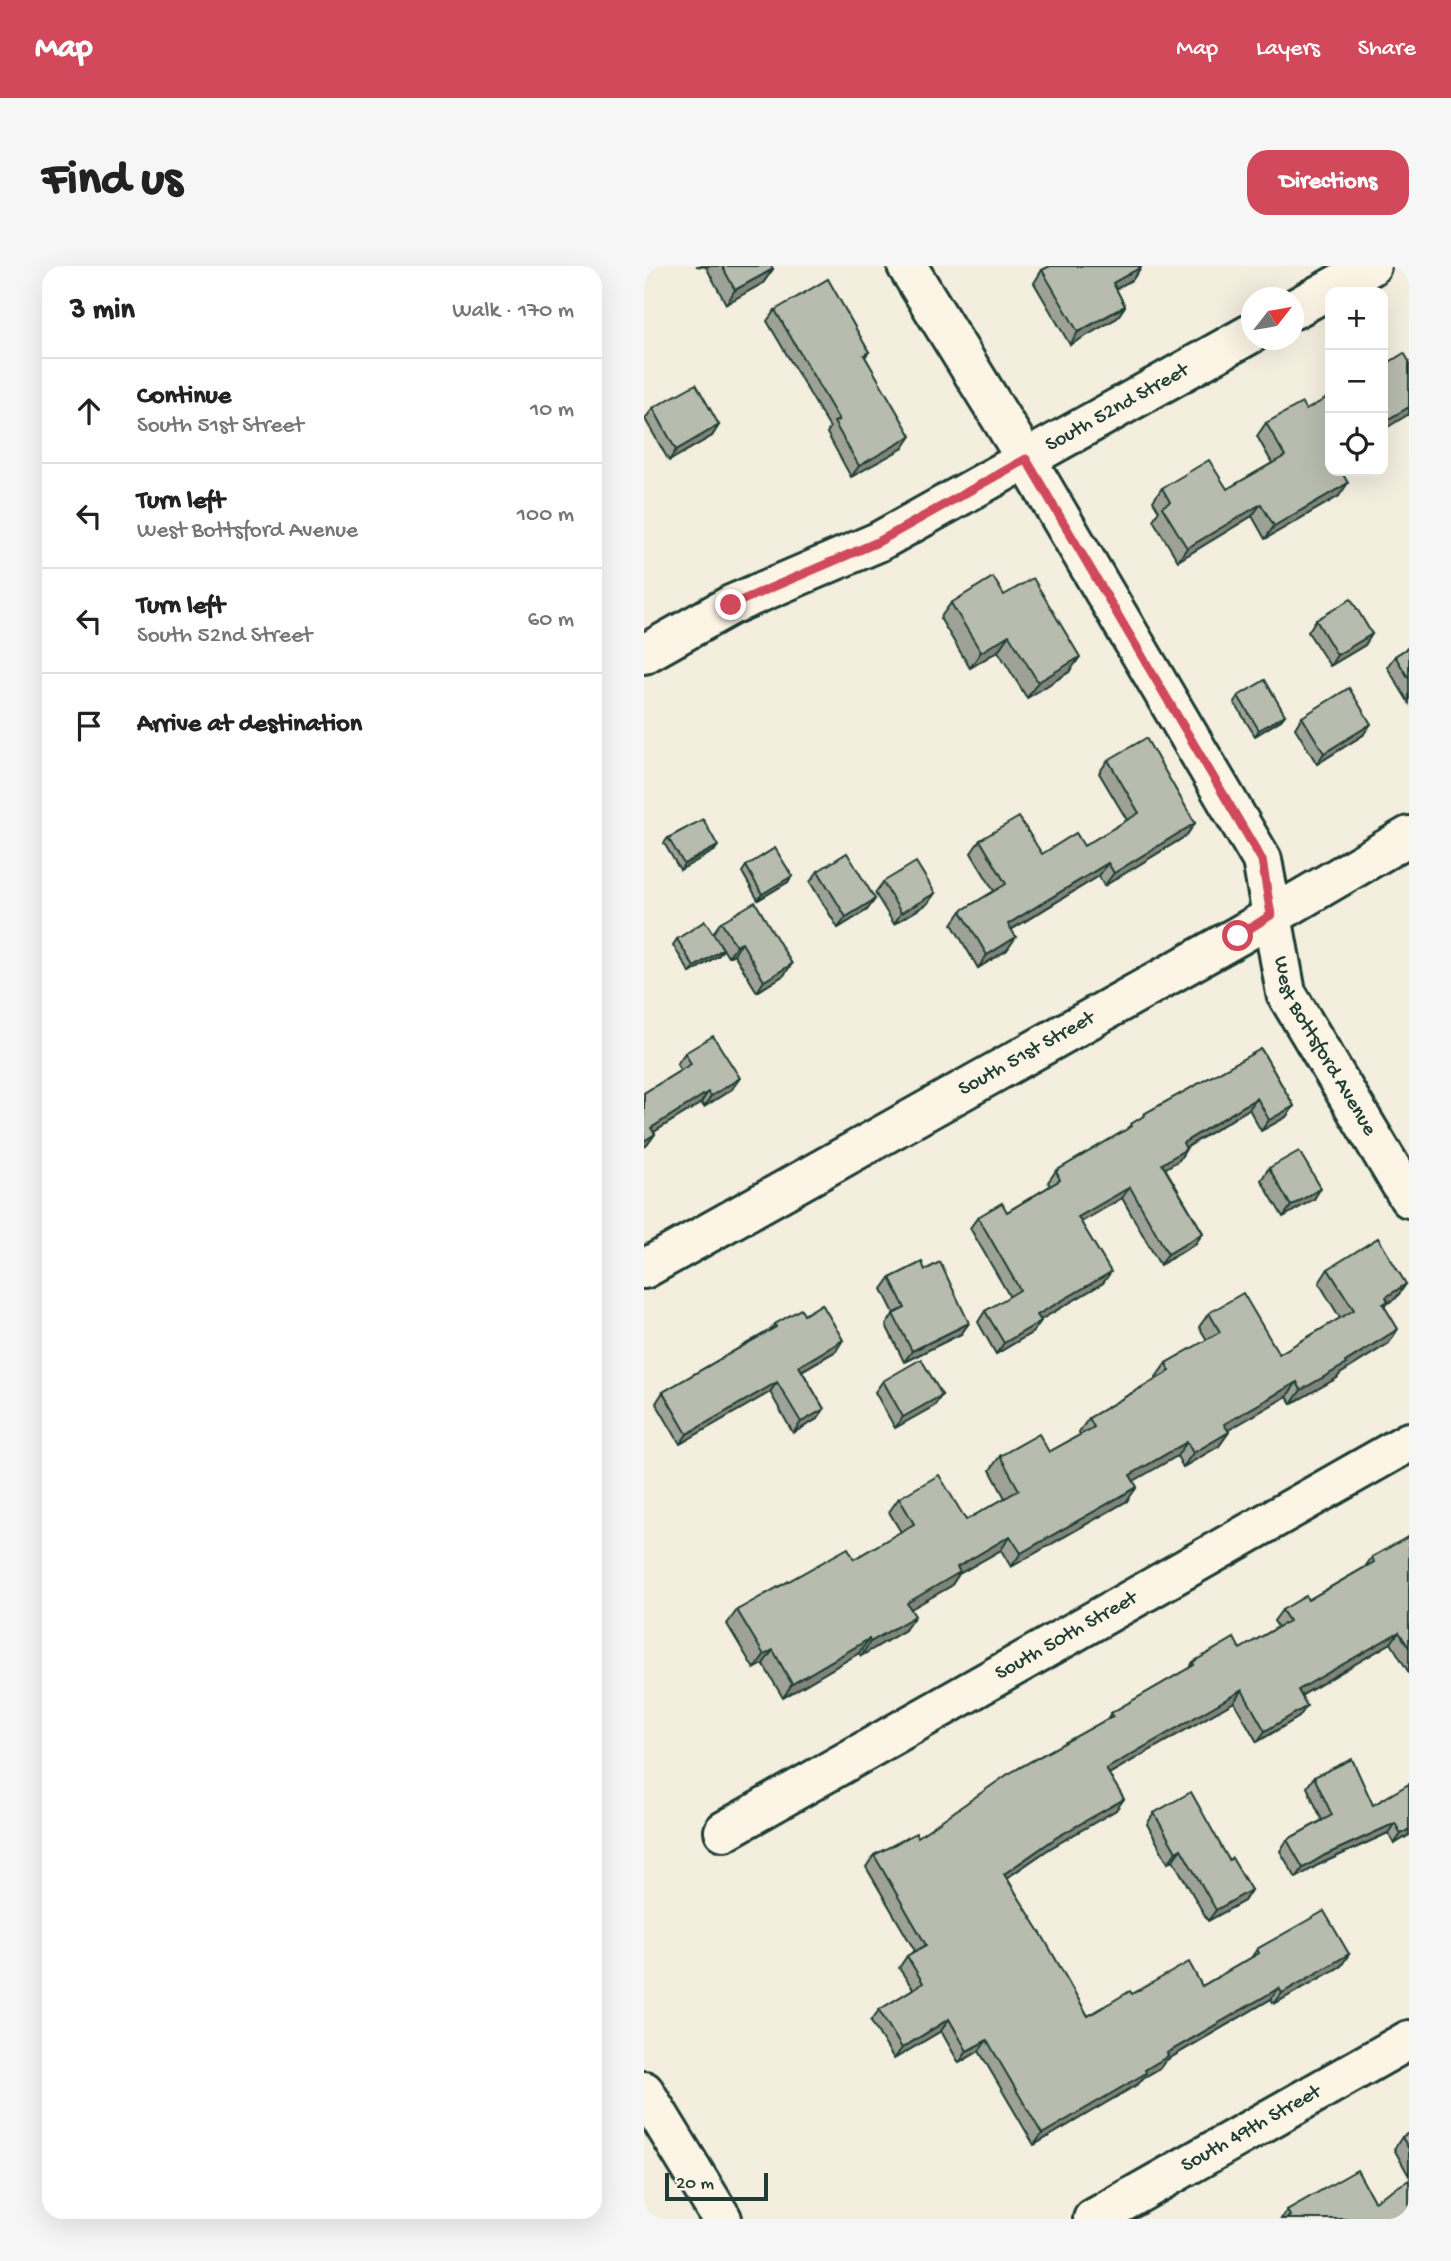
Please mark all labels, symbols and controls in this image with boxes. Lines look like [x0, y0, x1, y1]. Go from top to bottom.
text: Map [35, 30, 92, 68]
text: Map [1176, 35, 1218, 64]
text: Layers [1256, 35, 1320, 64]
text: Share [1358, 35, 1416, 64]
button: Directions [1247, 150, 1409, 215]
text: Find us [42, 153, 182, 211]
north arrow [1241, 287, 1304, 350]
map controls [1325, 287, 1388, 476]
button: + [1325, 287, 1388, 350]
text: 3 min [70, 294, 135, 329]
text: Walk · 170 m [452, 298, 574, 325]
button: − [1325, 350, 1388, 413]
street label: South 52nd Street [1041, 357, 1195, 458]
text: Continue [137, 382, 231, 413]
icon: ahead [70, 392, 108, 430]
text: 10 m [530, 397, 574, 424]
text: South 51st Street [137, 413, 304, 440]
button: locate [1325, 413, 1388, 476]
text: Turn left [137, 487, 225, 518]
icon: left [70, 497, 108, 535]
text: 100 m [517, 502, 574, 529]
text: West Bottsford Avenue [137, 518, 358, 545]
route end [715, 589, 746, 620]
text: Turn left [137, 592, 225, 623]
icon: left [70, 602, 108, 640]
text: 60 m [528, 607, 574, 634]
text: South 52nd Street [137, 623, 312, 650]
icon: arrive [70, 707, 108, 745]
text: Arrive at destination [137, 710, 362, 741]
route start [1222, 920, 1253, 951]
street label: West Bottsford Avenue [1267, 954, 1382, 1142]
street label: South 51st Street [954, 1005, 1102, 1102]
street label: South 50th Street [991, 1585, 1144, 1687]
street label: South 49th Street [1177, 2079, 1328, 2179]
scale bar [665, 2170, 768, 2202]
text: 20 m [676, 2173, 714, 2196]

